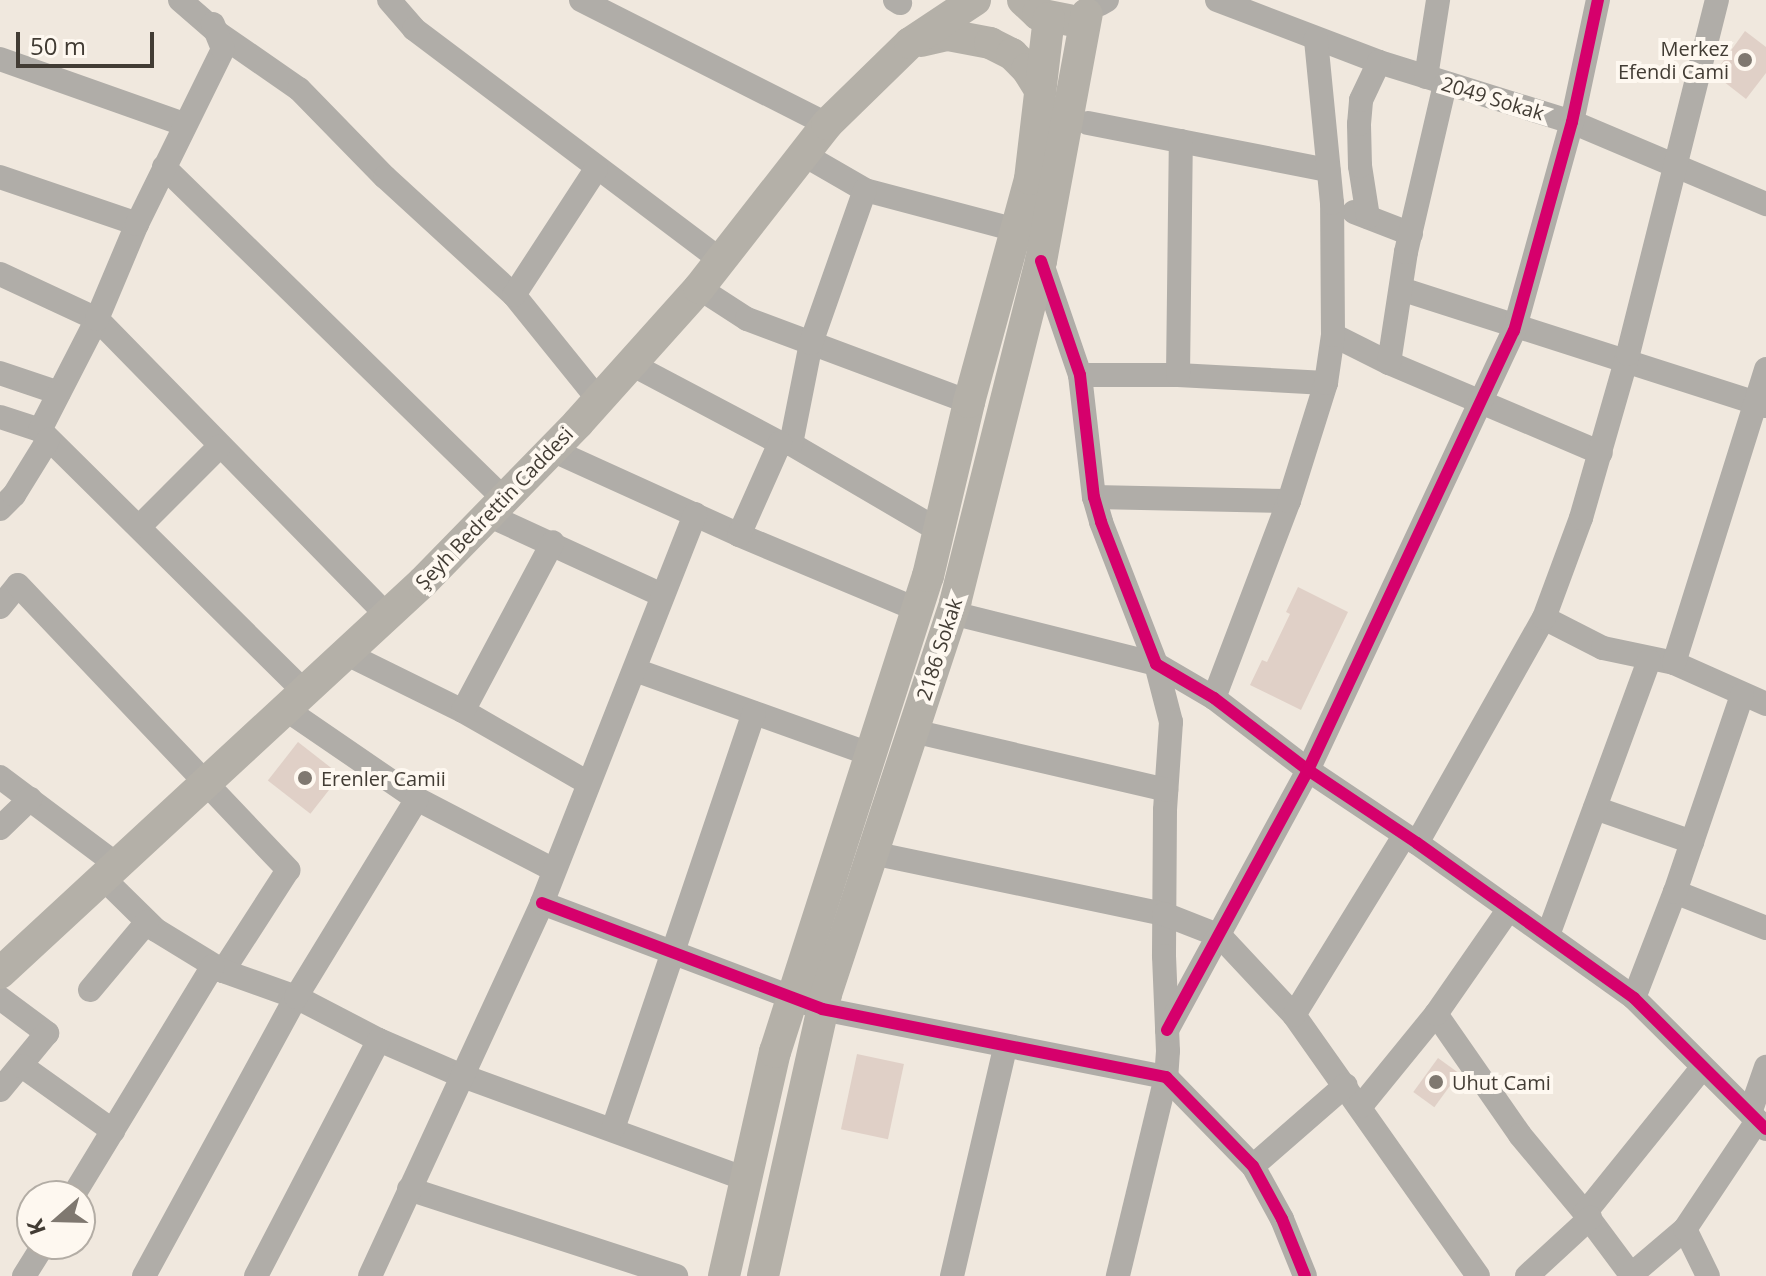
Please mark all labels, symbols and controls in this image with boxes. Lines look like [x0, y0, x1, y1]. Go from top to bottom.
scale bar [20, 16, 158, 66]
text: 50 m [30, 29, 86, 62]
place label: Merkez Efendi Cami [1618, 36, 1729, 83]
marker: Merkez Efendi Cami [1736, 51, 1754, 69]
street label: 2049 Sokak [1439, 71, 1547, 125]
street label: Şeyh Bedrettin Caddesi [410, 422, 578, 594]
street label: 2186 Sokak [911, 595, 967, 703]
place label: Erenler Camii [321, 766, 446, 790]
marker: Erenler Camii [296, 769, 314, 787]
place label: Uhut Cami [1452, 1070, 1551, 1094]
marker: Uhut Cami [1427, 1073, 1445, 1091]
north arrow [16, 1180, 96, 1260]
text: K [19, 1216, 52, 1240]

